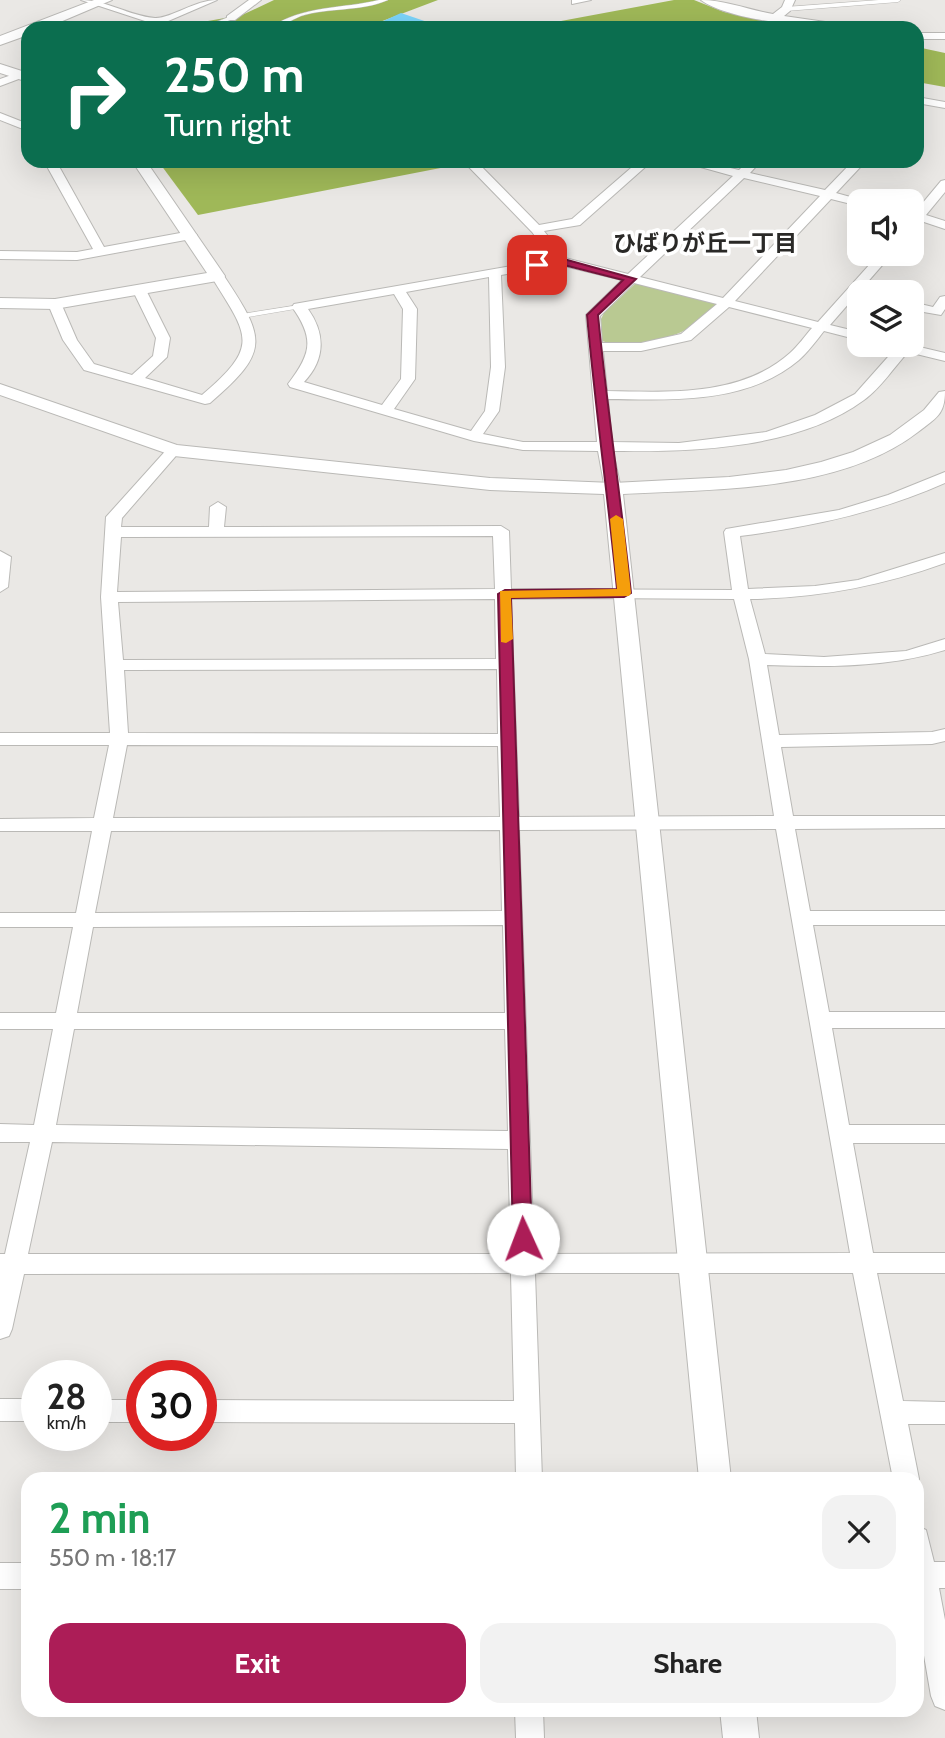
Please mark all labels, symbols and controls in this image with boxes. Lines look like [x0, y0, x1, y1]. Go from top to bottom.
text: 250 m [164, 45, 304, 104]
icon: right [49, 49, 140, 140]
text: Turn right [164, 105, 291, 144]
map controls [847, 189, 924, 357]
button: sound [847, 189, 924, 266]
district label: ひばりが丘一丁目 [613, 229, 797, 257]
pin [507, 235, 567, 295]
icon: arrive [518, 246, 556, 284]
button: layers [847, 280, 924, 357]
position arrow [486, 1202, 560, 1276]
speed limit sign: 30 [126, 1360, 217, 1451]
text: 28 [47, 1375, 86, 1418]
text: km/h [47, 1412, 86, 1434]
text: 2 min [49, 1492, 150, 1544]
button: close [822, 1495, 896, 1569]
text: 550 m · 18:17 [49, 1544, 176, 1572]
button: Exit [49, 1623, 466, 1703]
button: Share [480, 1623, 896, 1703]

